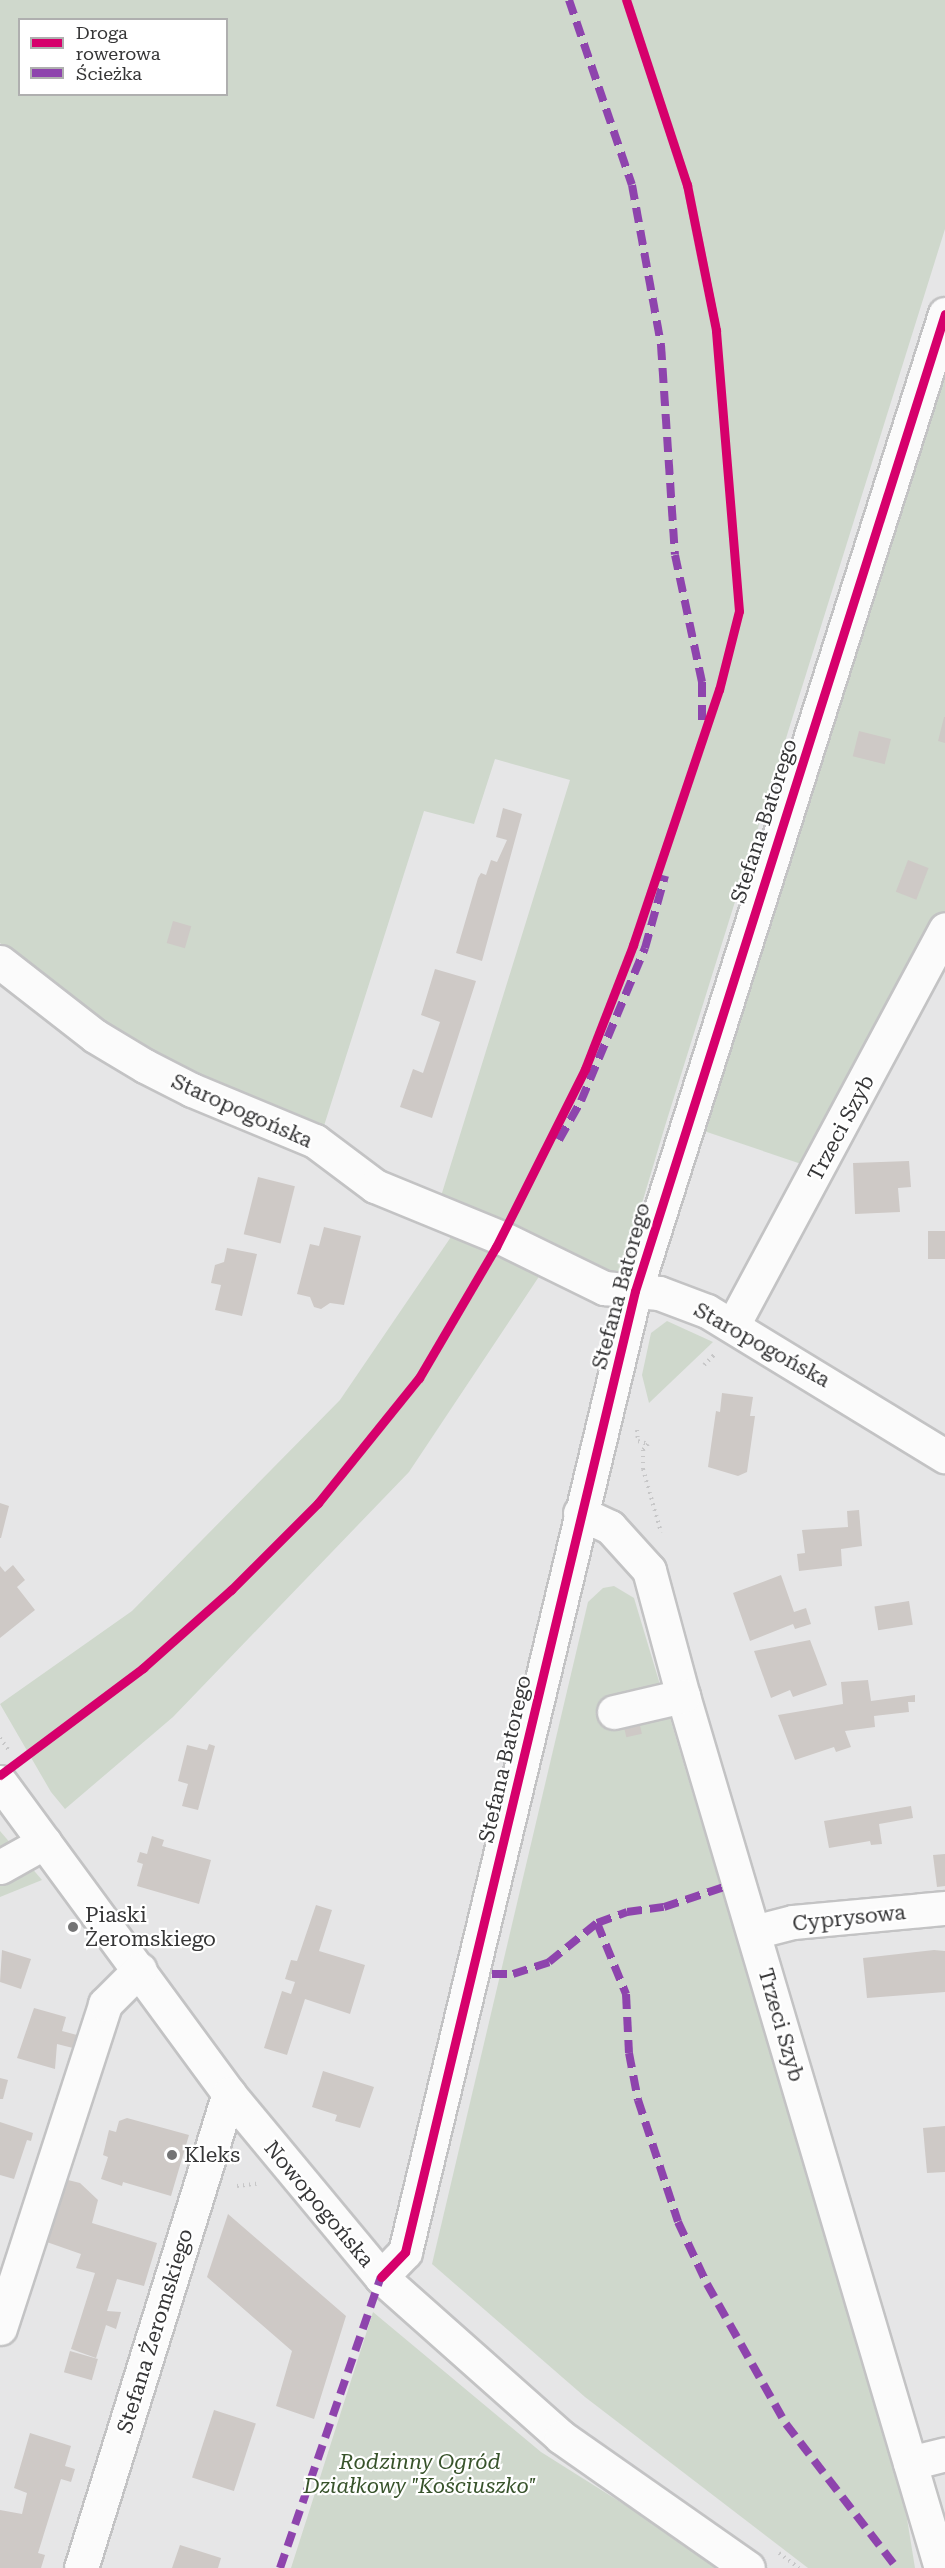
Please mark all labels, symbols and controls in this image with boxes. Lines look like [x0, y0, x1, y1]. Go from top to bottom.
legend [18, 18, 228, 96]
text: Droga rowerowa [76, 22, 160, 64]
text: Ścieżka [76, 63, 142, 84]
street label: Stefana Batorego [726, 736, 802, 906]
street label: Staropogońska [168, 1069, 316, 1153]
street label: Trzeci Szyb [802, 1071, 880, 1185]
street label: Stefana Batorego [587, 1200, 655, 1372]
street label: Staropogońska [690, 1297, 834, 1393]
street label: Stefana Batorego [473, 1673, 537, 1845]
street label: Cyprysowa [791, 1900, 907, 1936]
place label: Piaski Żeromskiego [85, 1902, 216, 1952]
marker: Piaski Żeromskiego [66, 1920, 80, 1934]
street label: Trzeci Szyb [753, 1965, 809, 2085]
street label: Nowopogońska [259, 2136, 379, 2272]
place label: Kleks [184, 2142, 240, 2168]
marker: Kleks [165, 2148, 179, 2162]
street label: Stefana Żeromskiego [112, 2226, 198, 2436]
park label: Rodzinny Ogród Działkowy "Kościuszko" [304, 2449, 536, 2499]

